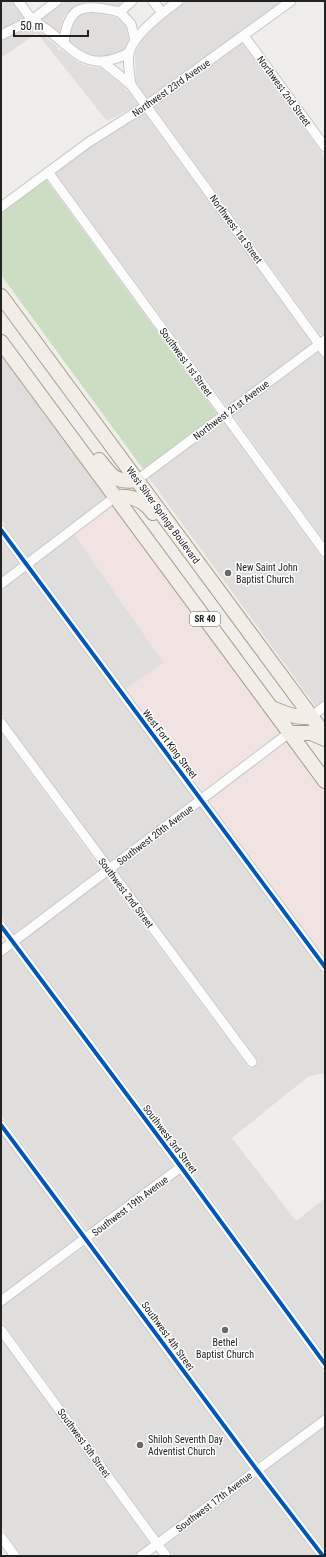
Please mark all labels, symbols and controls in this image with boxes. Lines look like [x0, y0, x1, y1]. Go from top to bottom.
scale bar [14, 12, 88, 38]
text: 50 m [20, 19, 44, 33]
street label: Northwest 2nd Street [255, 54, 313, 128]
street label: Northwest 23rd Avenue [130, 57, 212, 119]
street label: Northwest 1st Street [208, 193, 264, 265]
street label: Southwest 1st Street [157, 326, 215, 398]
street label: Northwest 21st Avenue [191, 378, 271, 442]
street label: West Silver Springs Boulevard [124, 464, 202, 566]
place label: New Saint John Baptist Church [236, 562, 298, 585]
marker: New Saint John Baptist Church [223, 568, 233, 578]
road number: SR 40 [190, 612, 220, 626]
street label: West Fort King Street [140, 707, 200, 781]
street label: Southwest 20th Avenue [115, 803, 196, 867]
street label: Southwest 2nd Street [96, 856, 156, 930]
street label: Southwest 3rd Street [141, 1103, 199, 1175]
street label: Southwest 19th Avenue [90, 1174, 171, 1238]
street label: Southwest 4th Street [139, 1299, 197, 1373]
marker: Bethel Baptist Church [220, 1325, 230, 1335]
place label: Bethel Baptist Church [196, 1337, 254, 1360]
street label: Southwest 5th Street [55, 1406, 113, 1480]
place label: Shiloh Seventh Day Adventist Church [148, 1434, 223, 1457]
marker: Shiloh Seventh Day Adventist Church [135, 1440, 145, 1450]
street label: Southwest 17th Avenue [174, 1470, 255, 1534]

